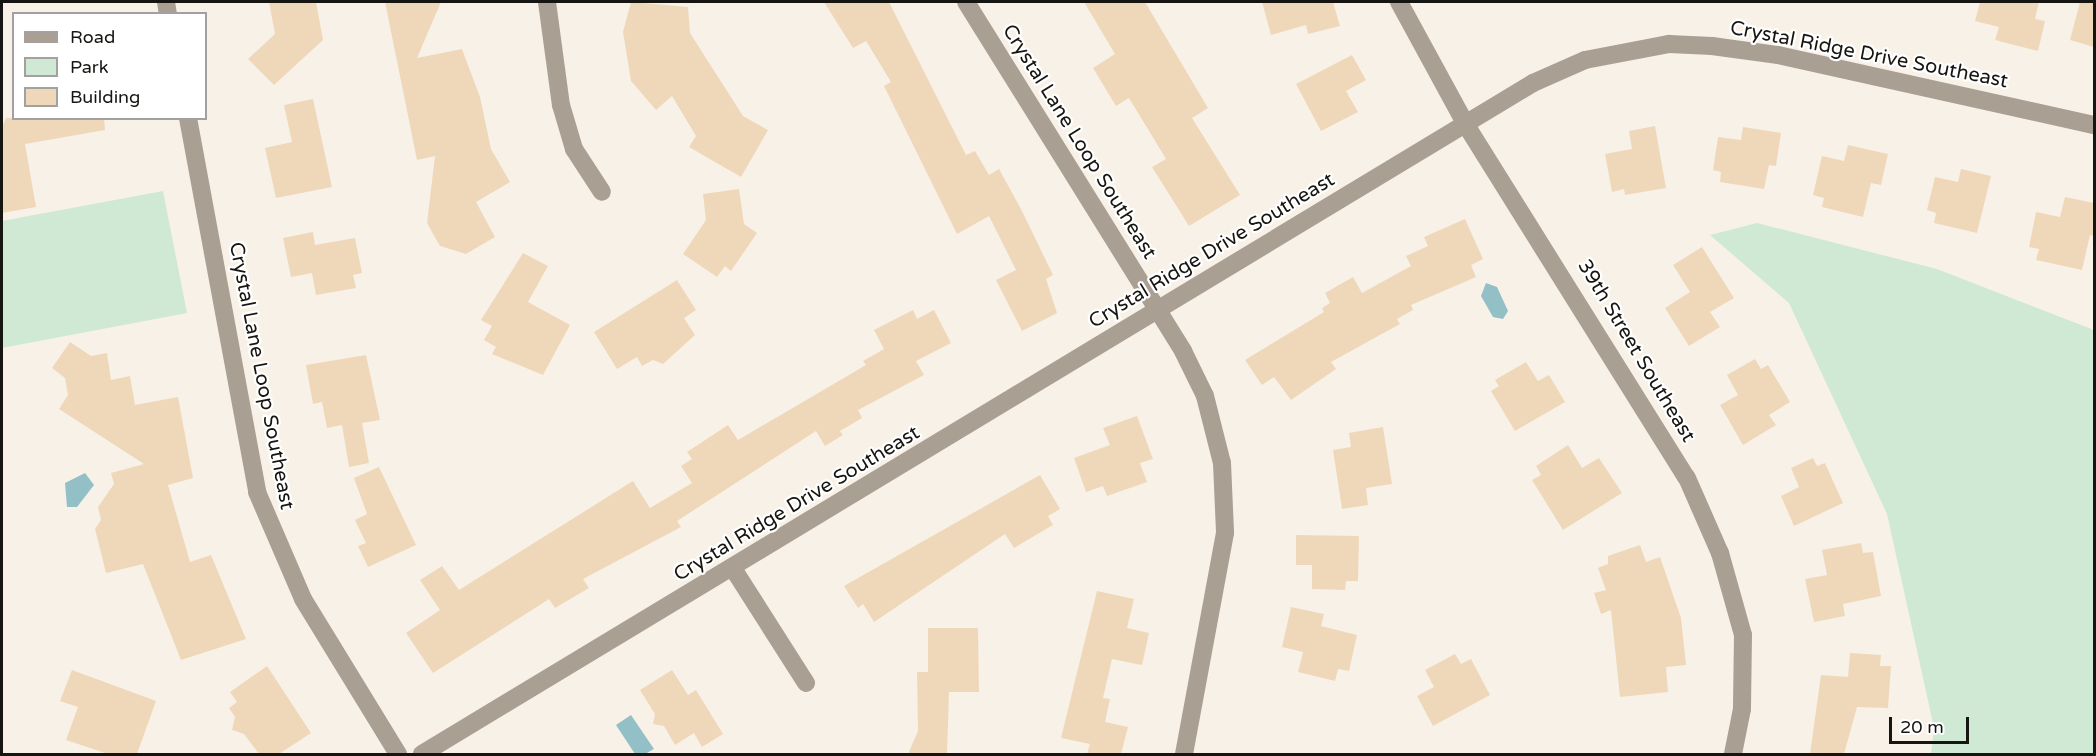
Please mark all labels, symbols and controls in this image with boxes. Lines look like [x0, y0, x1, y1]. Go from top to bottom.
legend [12, 12, 207, 120]
street label: Crystal Ridge Drive Southeast [1728, 16, 2010, 94]
street label: Crystal Lane Loop Southeast [997, 20, 1161, 264]
text: Road [70, 26, 115, 48]
text: Park [70, 56, 108, 78]
text: Building [70, 86, 140, 108]
street label: Crystal Ridge Drive Southeast [1085, 168, 1339, 334]
street label: Crystal Lane Loop Southeast [223, 240, 299, 512]
street label: 39th Street Southeast [1572, 255, 1700, 447]
street label: Crystal Ridge Drive Southeast [670, 421, 924, 587]
scale bar [1892, 705, 1972, 743]
text: 20 m [1900, 716, 1944, 738]

